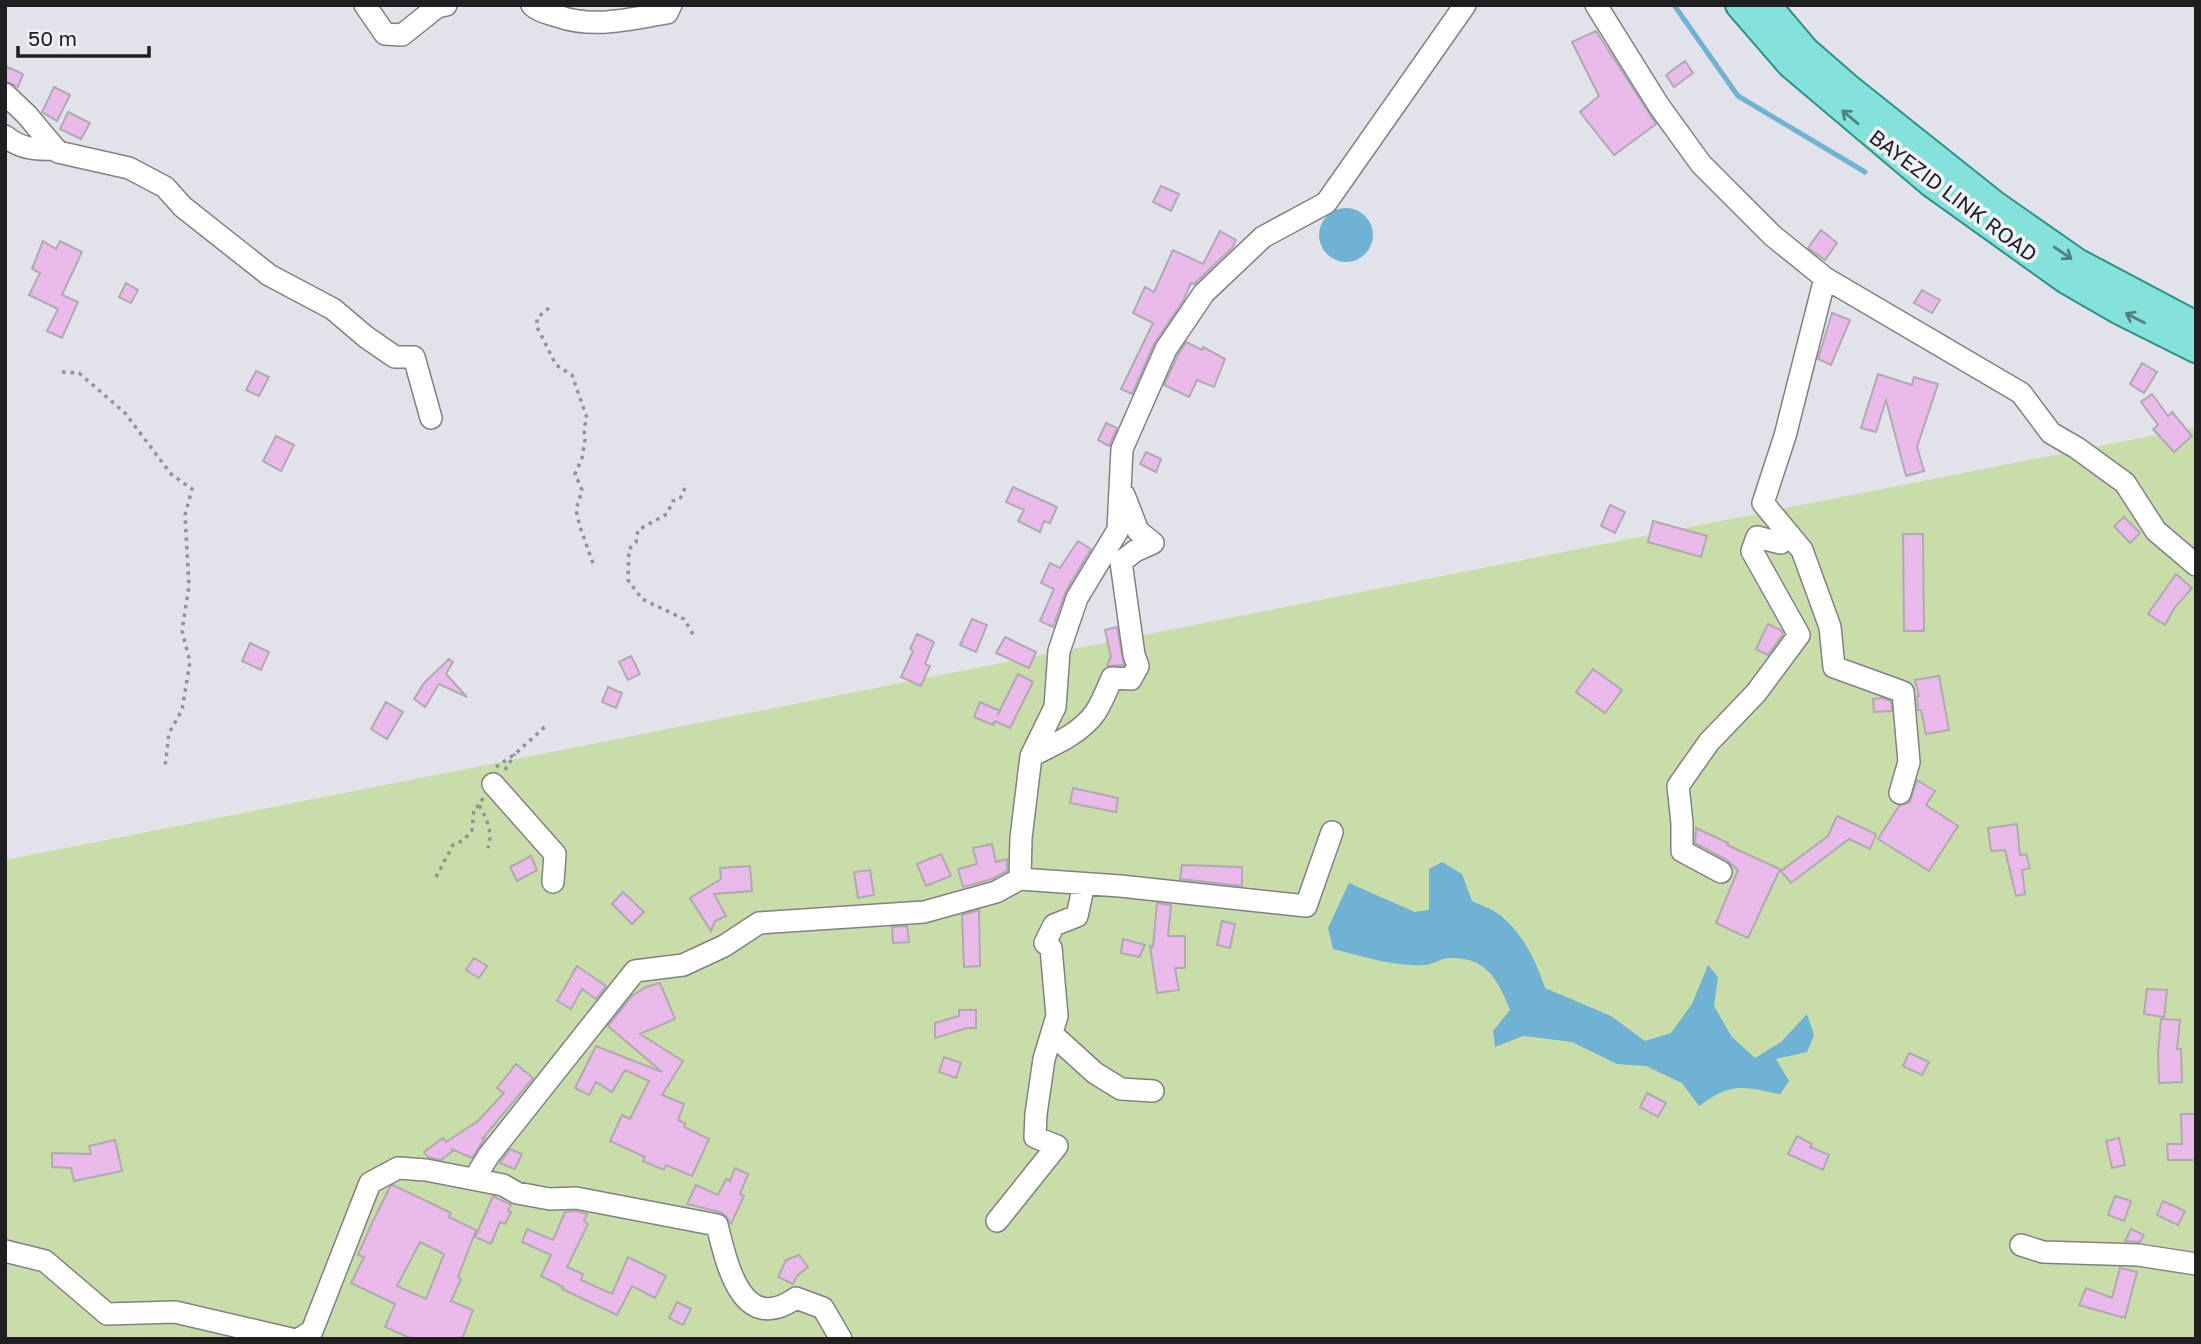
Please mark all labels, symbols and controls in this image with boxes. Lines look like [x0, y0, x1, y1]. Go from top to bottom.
scale bar [18, 14, 149, 58]
text: 50 m [28, 25, 77, 51]
one-way arrow [1841, 109, 1859, 124]
street label: BAYEZID LINK ROAD [1865, 124, 2043, 267]
one-way arrow [2052, 246, 2072, 260]
one-way arrow [2125, 311, 2145, 325]

